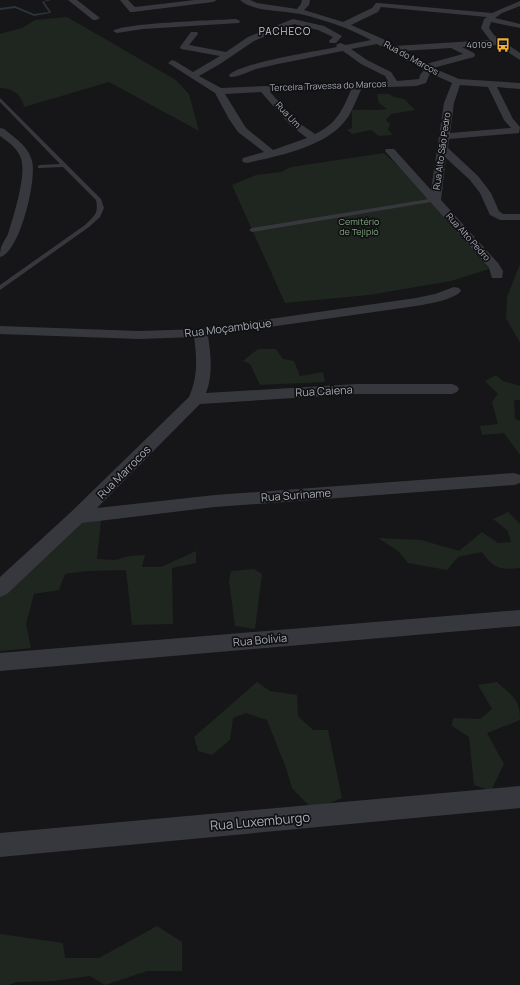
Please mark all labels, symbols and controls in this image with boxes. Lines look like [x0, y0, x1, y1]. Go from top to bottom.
district label: PACHECO [259, 24, 311, 38]
street label: Rua do Marcos [381, 37, 441, 78]
bus stop icon: 40109 [495, 37, 511, 53]
place label: 40109 [467, 38, 492, 51]
street label: Terceira Travessa do Marcos [269, 77, 387, 94]
street label: Rua Um [273, 99, 304, 131]
street label: Rua Alto São Pedro [430, 111, 453, 191]
street label: Rua Alto Pedro [443, 210, 493, 264]
park label: Cemitério de Tejipió [339, 215, 379, 238]
street label: Rua Moçambique [184, 315, 273, 340]
street label: Rua Caiena [295, 382, 353, 399]
street label: Rua Marrocos [94, 442, 154, 502]
street label: Rua Suriname [261, 485, 332, 504]
street label: Rua Bolívia [232, 630, 288, 649]
street label: Rua Luxemburgo [209, 808, 311, 834]

